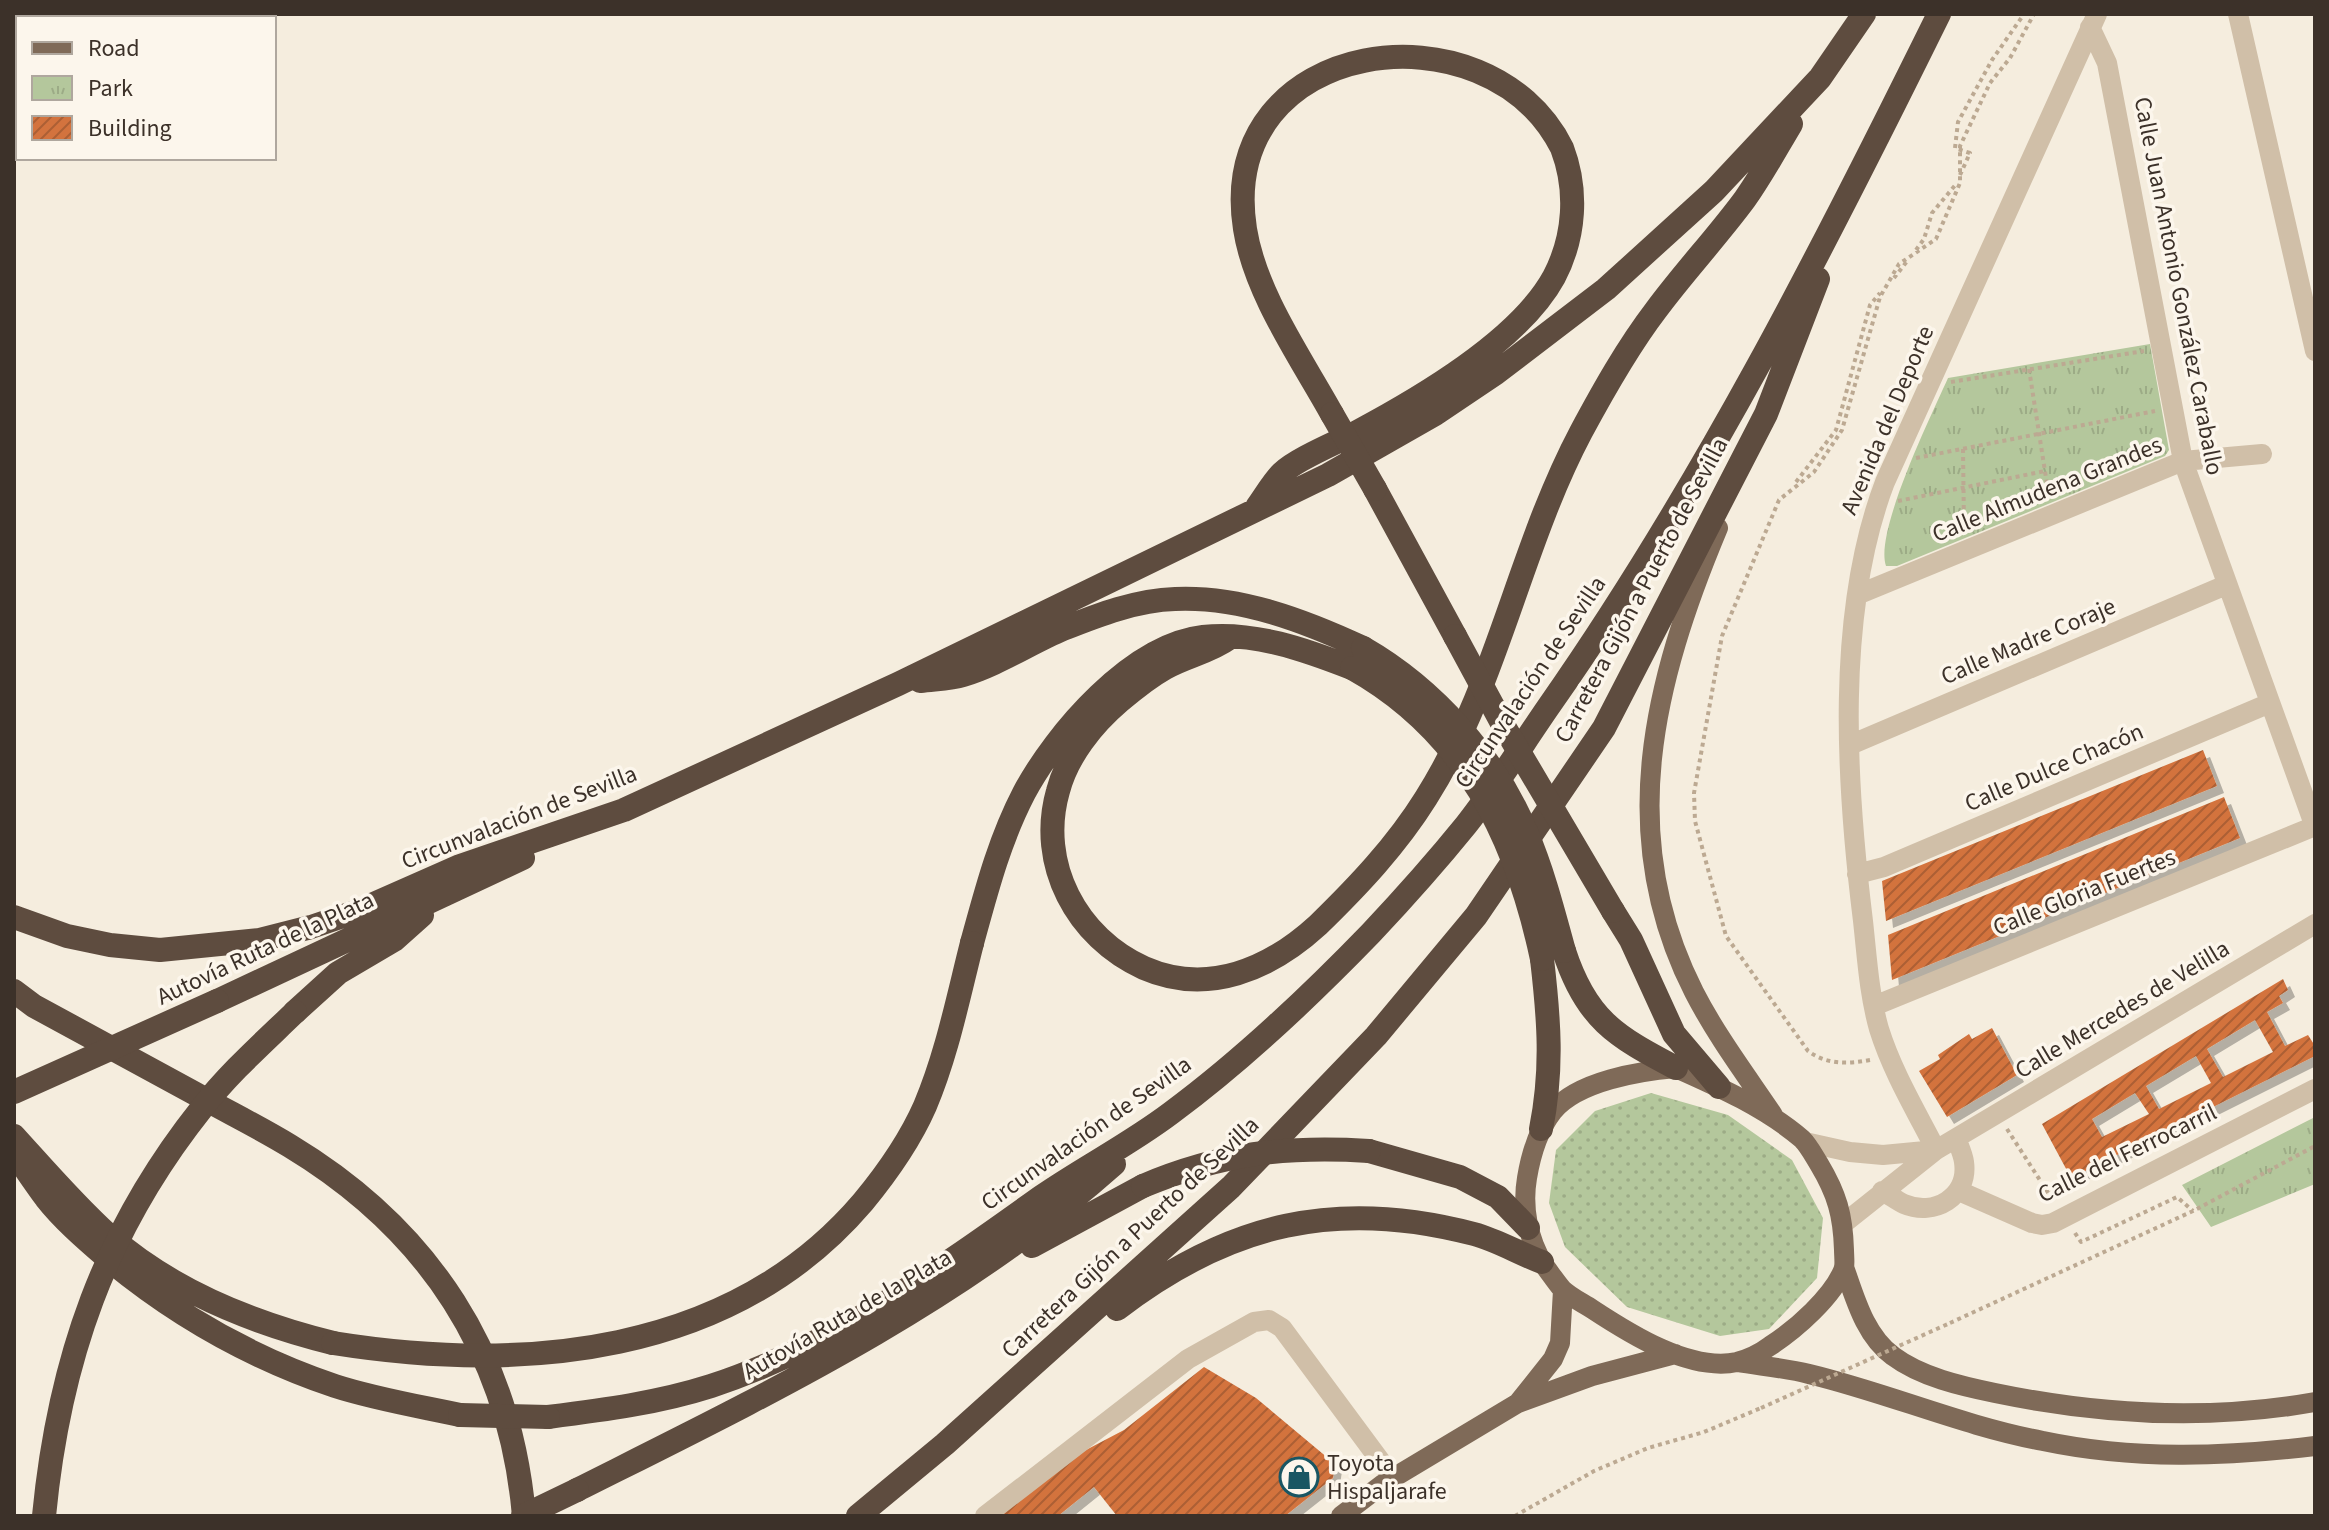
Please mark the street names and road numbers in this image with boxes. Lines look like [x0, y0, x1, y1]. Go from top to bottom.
street label: Calle Juan Antonio González Caraballo [2125, 94, 2232, 478]
street label: Avenida del Deporte [1832, 320, 1943, 520]
street label: Calle Almudena Grandes [1927, 427, 2167, 552]
street label: Carretera Gijón a Puerto de Sevilla [1546, 431, 1737, 749]
street label: Circunvalación de Sevilla [1446, 569, 1615, 796]
street label: Calle Madre Coraje [1935, 589, 2121, 694]
street label: Calle Dulce Chacón [1959, 714, 2149, 821]
street label: Circunvalación de Sevilla [396, 756, 642, 879]
street label: Calle Gloria Fuertes [1988, 840, 2181, 945]
street label: Autovía Ruta de la Plata [151, 883, 380, 1014]
street label: Calle Mercedes de Velilla [2008, 931, 2236, 1087]
street label: Circunvalación de Sevilla [974, 1047, 1199, 1219]
street label: Calle del Ferrocarril [2032, 1095, 2223, 1212]
street label: Carretera Gijón a Puerto de Sevilla [994, 1108, 1267, 1367]
street label: Autovía Ruta de la Plata [736, 1240, 958, 1389]

